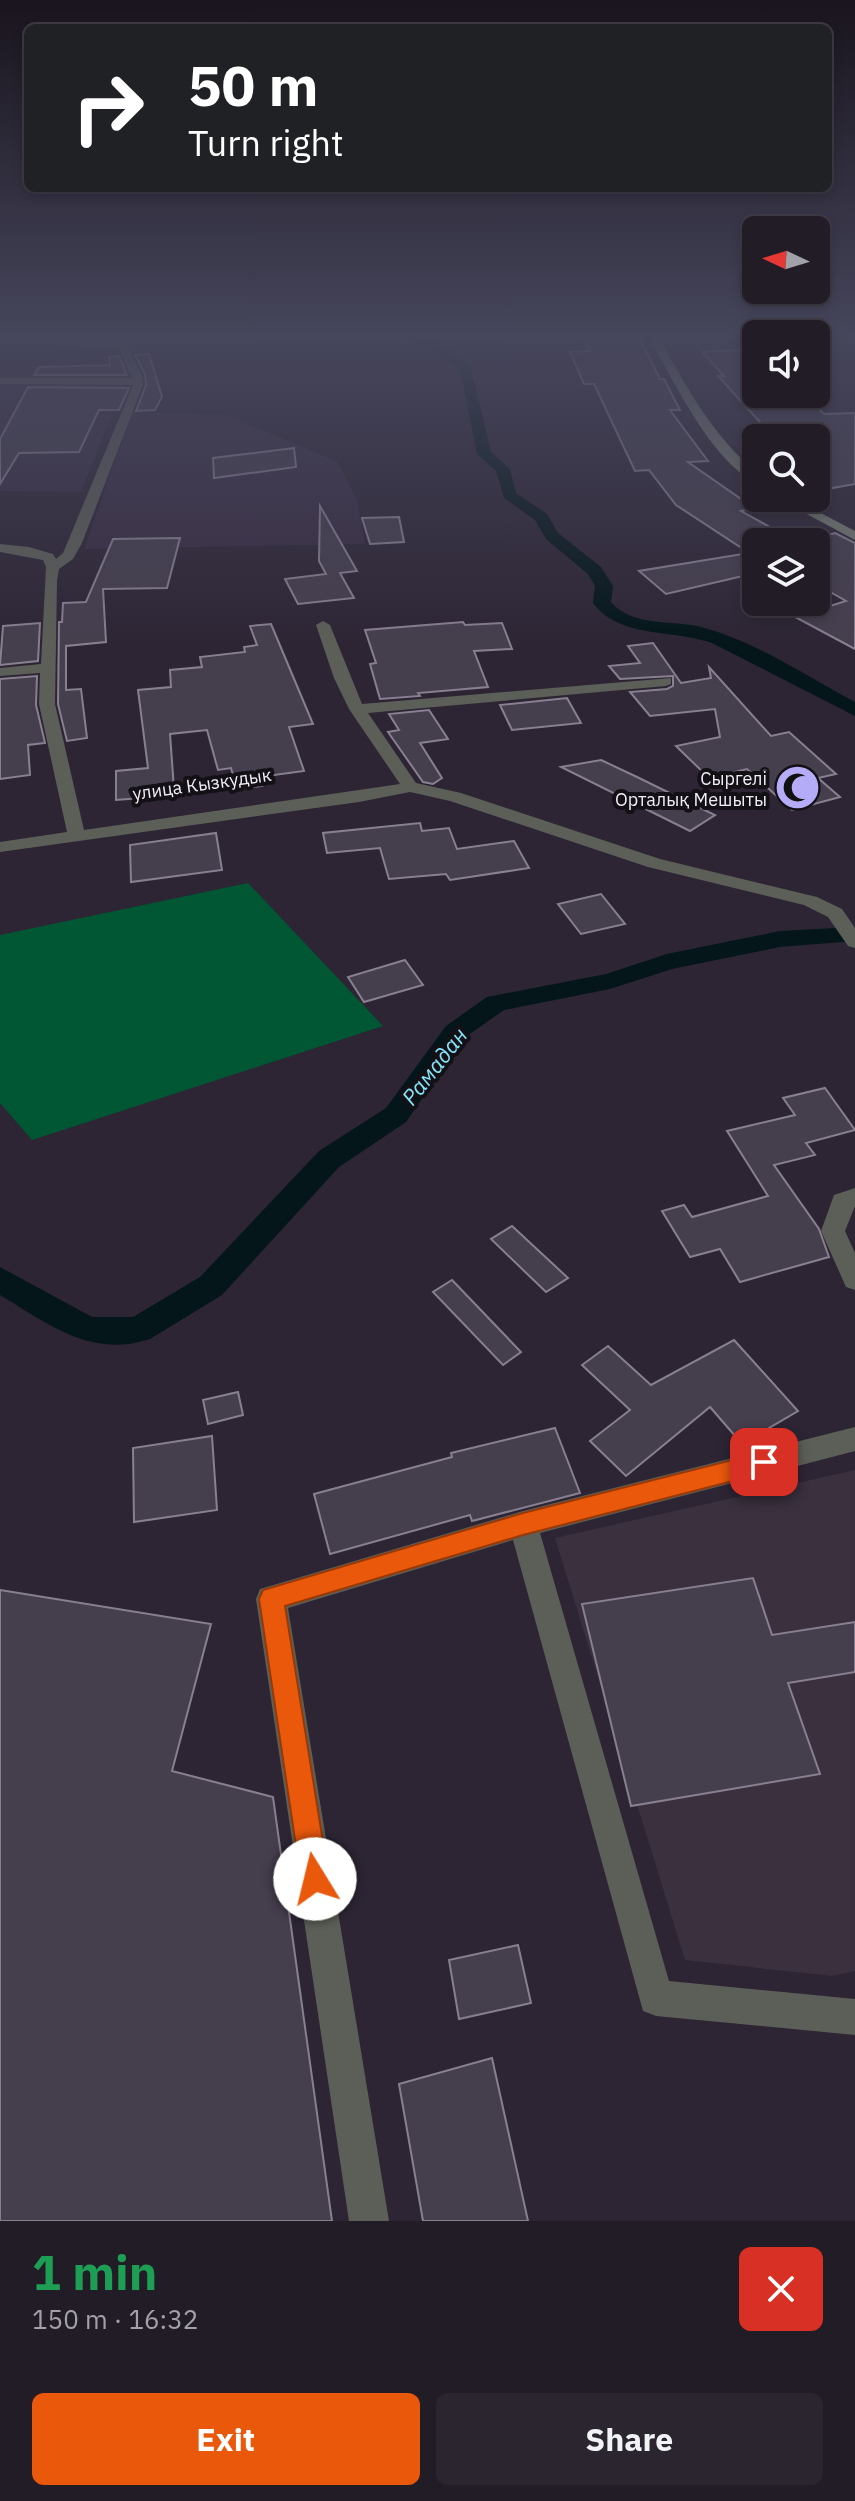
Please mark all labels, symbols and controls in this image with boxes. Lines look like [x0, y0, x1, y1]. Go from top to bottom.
text: 50 m [188, 49, 318, 121]
icon: right [56, 56, 160, 160]
text: Turn right [188, 119, 344, 166]
north arrow [742, 216, 830, 304]
map controls [742, 216, 830, 616]
button: sound [742, 320, 830, 408]
button: search [742, 424, 830, 512]
button: layers [742, 528, 830, 616]
street label: улица Кызкудык [131, 763, 273, 805]
mosque icon: Сыргелі Орталық Мешыты [774, 764, 822, 812]
place label: Сыргелі Орталық Мешыты [615, 767, 767, 811]
water label: Рамадан [395, 1021, 473, 1111]
pin [730, 1428, 798, 1496]
icon: arrive [742, 1440, 786, 1484]
position arrow [273, 1837, 357, 1921]
text: 1 min [32, 2241, 157, 2303]
button: close [739, 2247, 823, 2331]
text: 150 m · 16:32 [32, 2302, 198, 2336]
button: Exit [32, 2393, 420, 2485]
button: Share [436, 2393, 823, 2485]

